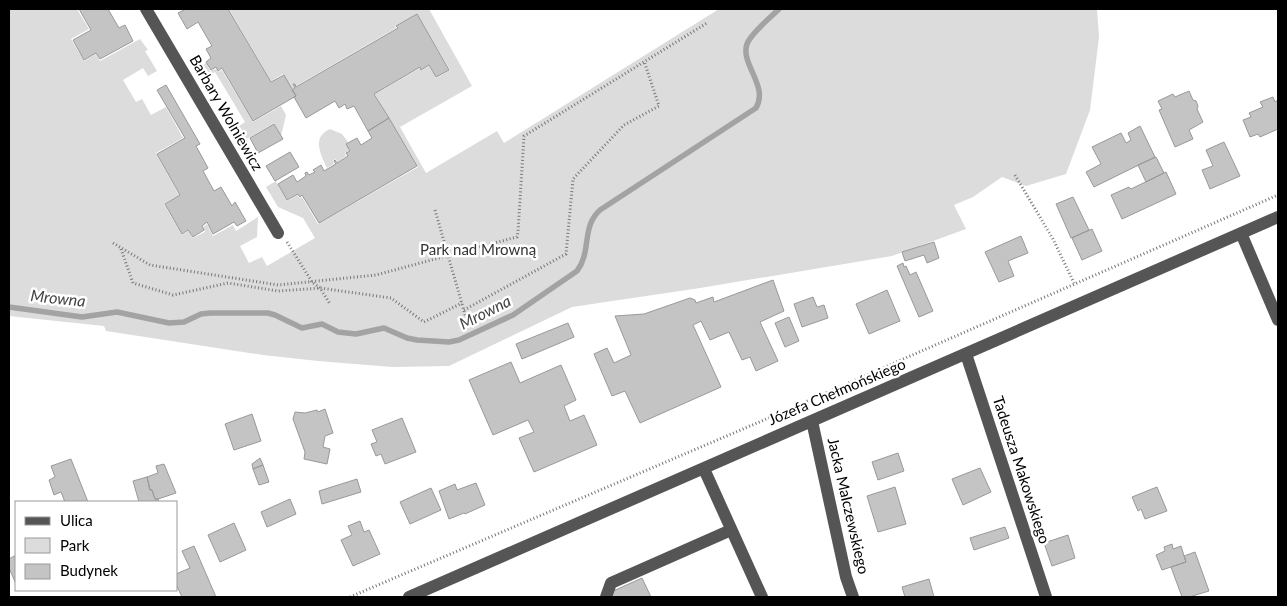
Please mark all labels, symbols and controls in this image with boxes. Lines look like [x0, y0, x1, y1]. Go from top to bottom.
street label: Barbary Wolniewicz [186, 51, 267, 174]
park label: Park nad Mrowną [420, 240, 537, 258]
water label: Mrowna [30, 285, 87, 310]
water label: Mrowna [456, 291, 514, 333]
street label: Józefa Chełmońskiego [765, 354, 908, 428]
street label: Tadeusza Makowskiego [990, 394, 1054, 546]
street label: Jacka Malczewskiego [825, 436, 873, 576]
legend [15, 501, 178, 591]
text: Ulica [60, 511, 93, 529]
text: Park [60, 536, 90, 554]
text: Budynek [60, 561, 118, 579]

